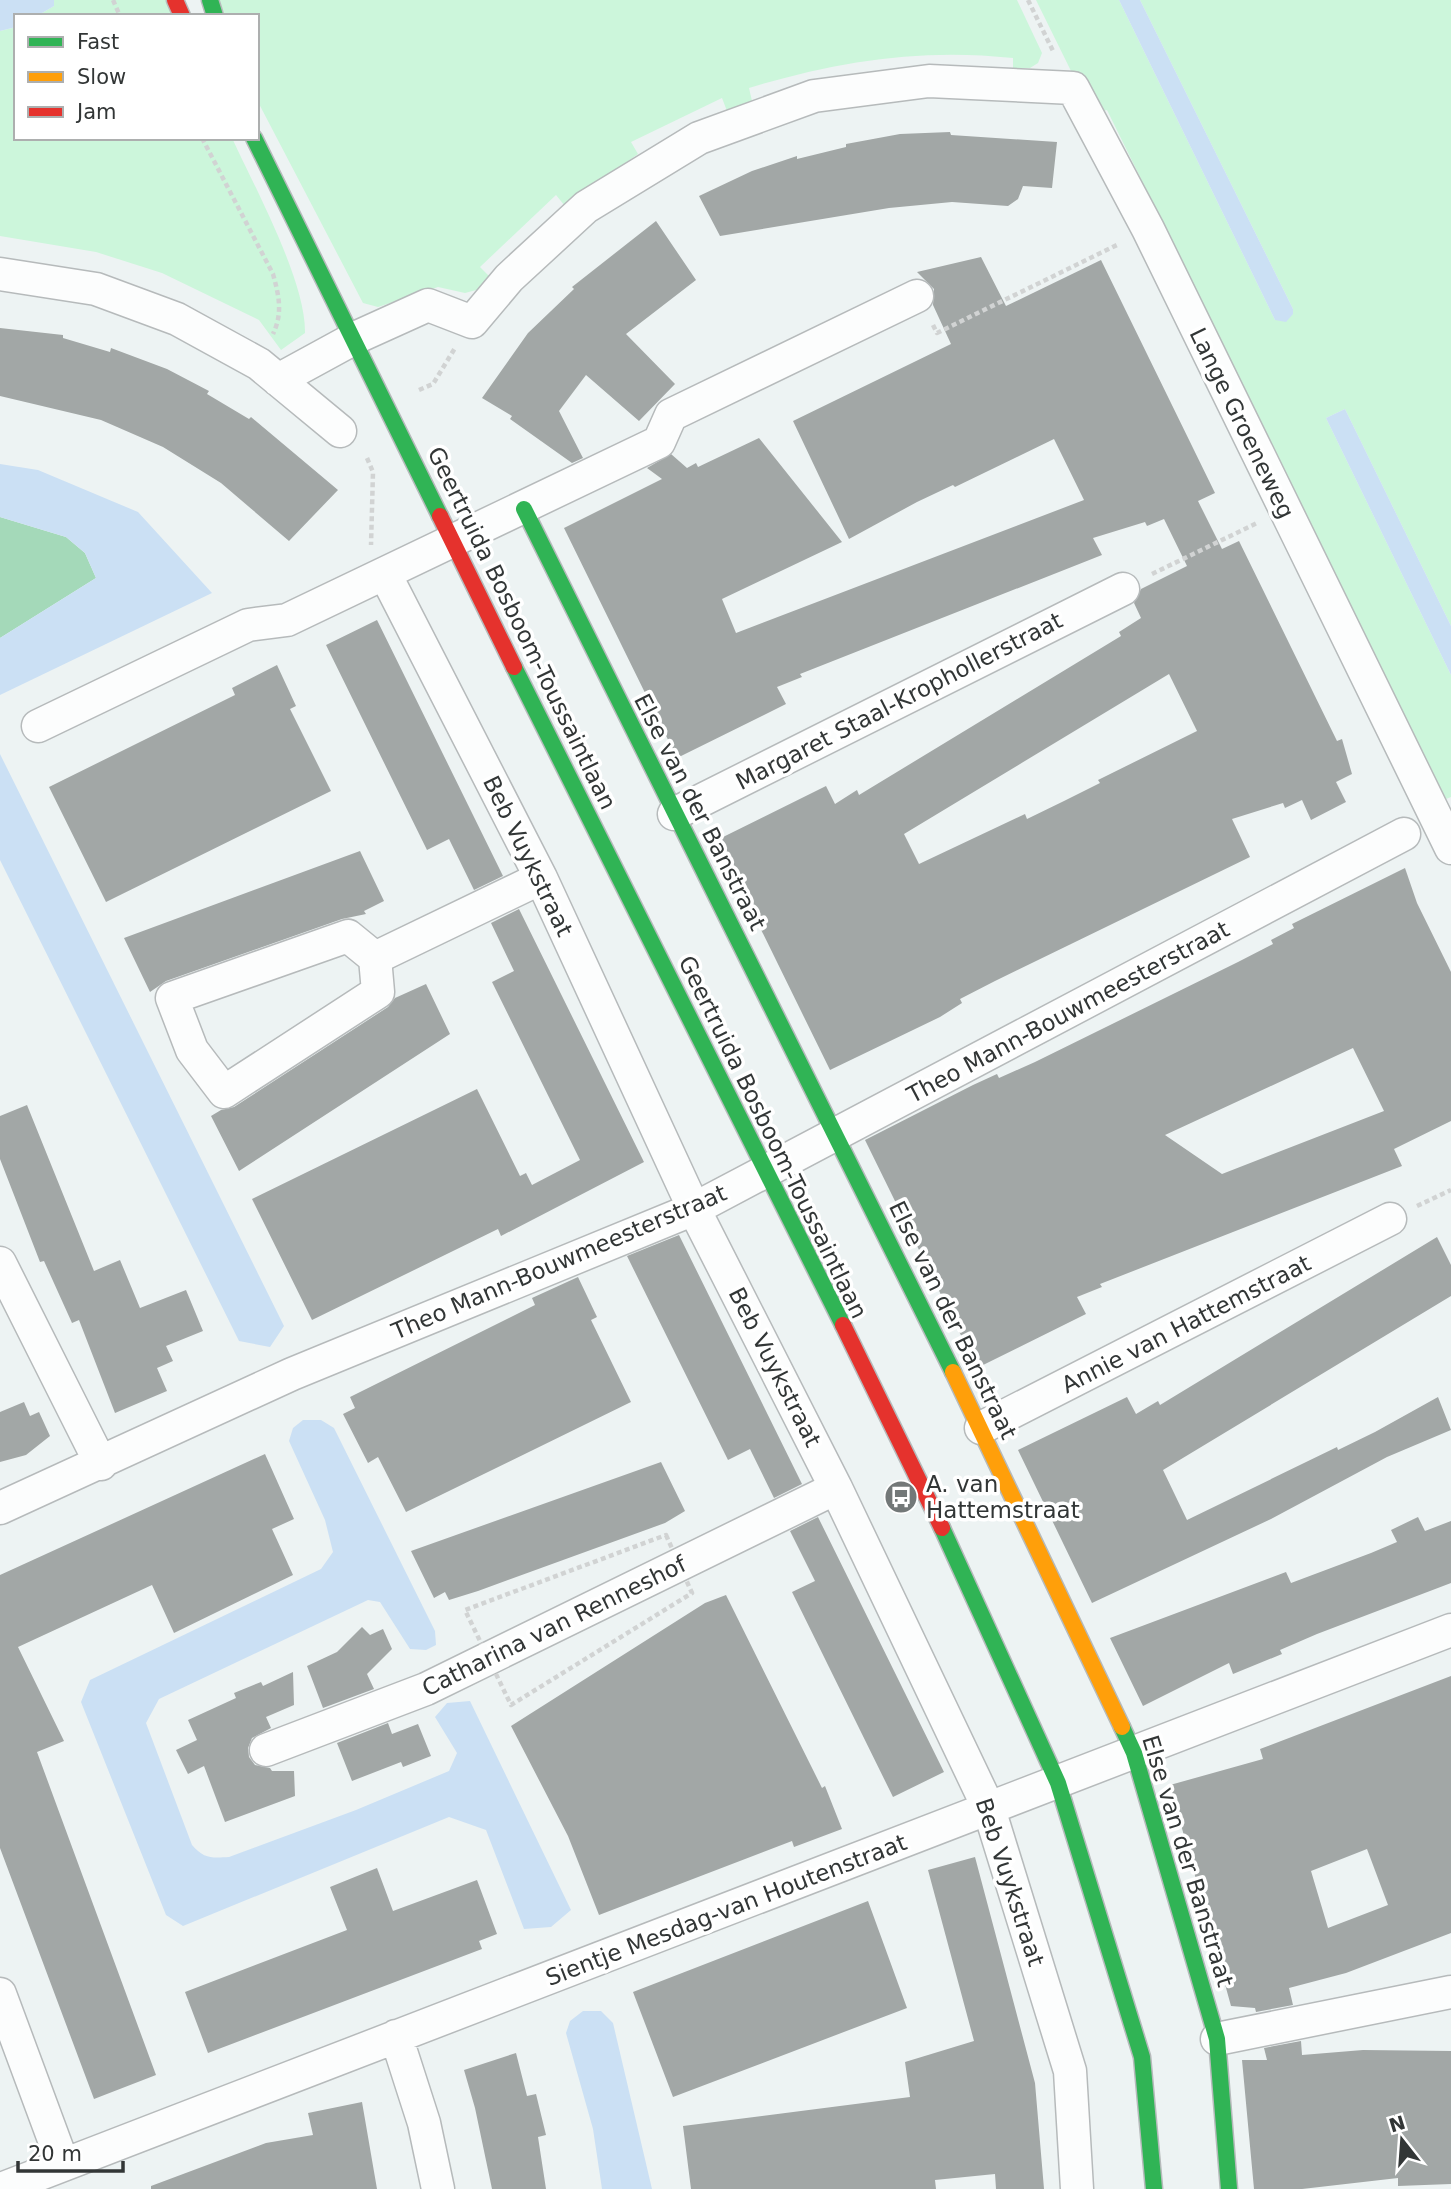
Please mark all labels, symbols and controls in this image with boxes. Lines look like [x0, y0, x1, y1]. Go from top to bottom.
legend [14, 14, 259, 140]
text: Fast [77, 30, 119, 54]
text: Slow [77, 65, 126, 89]
text: Jam [75, 100, 117, 124]
street label: Lange Groeneweg [1185, 323, 1299, 523]
street label: Geertruida Bosboom-Toussaintlaan [423, 442, 621, 814]
street label: Margaret Staal-Krophollerstraat [731, 607, 1067, 795]
street label: Else van der Banstraat [629, 690, 771, 934]
street label: Beb Vuykstraat [478, 772, 578, 940]
street label: Theo Mann-Bouwmeesterstraat [902, 916, 1233, 1109]
street label: Geertruida Bosboom-Toussaintlaan [674, 951, 872, 1323]
street label: Theo Mann-Bouwmeesterstraat [387, 1180, 730, 1345]
street label: Else van der Banstraat [884, 1197, 1022, 1443]
street label: Annie van Hattemstraat [1057, 1250, 1315, 1398]
street label: Beb Vuykstraat [724, 1283, 826, 1451]
place label: A. van Hattemstraat [926, 1471, 1080, 1523]
bus stop icon: A. van Hattemstraat [882, 1478, 920, 1516]
street label: Catharina van Renneshof [418, 1550, 691, 1701]
street label: Else van der Banstraat [1137, 1732, 1239, 1990]
street label: Beb Vuykstraat [971, 1795, 1049, 1969]
street label: Sientje Mesdag-van Houtenstraat [542, 1829, 910, 1991]
north arrow [1367, 2105, 1437, 2175]
text: N [1386, 2111, 1408, 2137]
scale bar [18, 2130, 122, 2174]
text: 20 m [28, 2142, 82, 2166]

